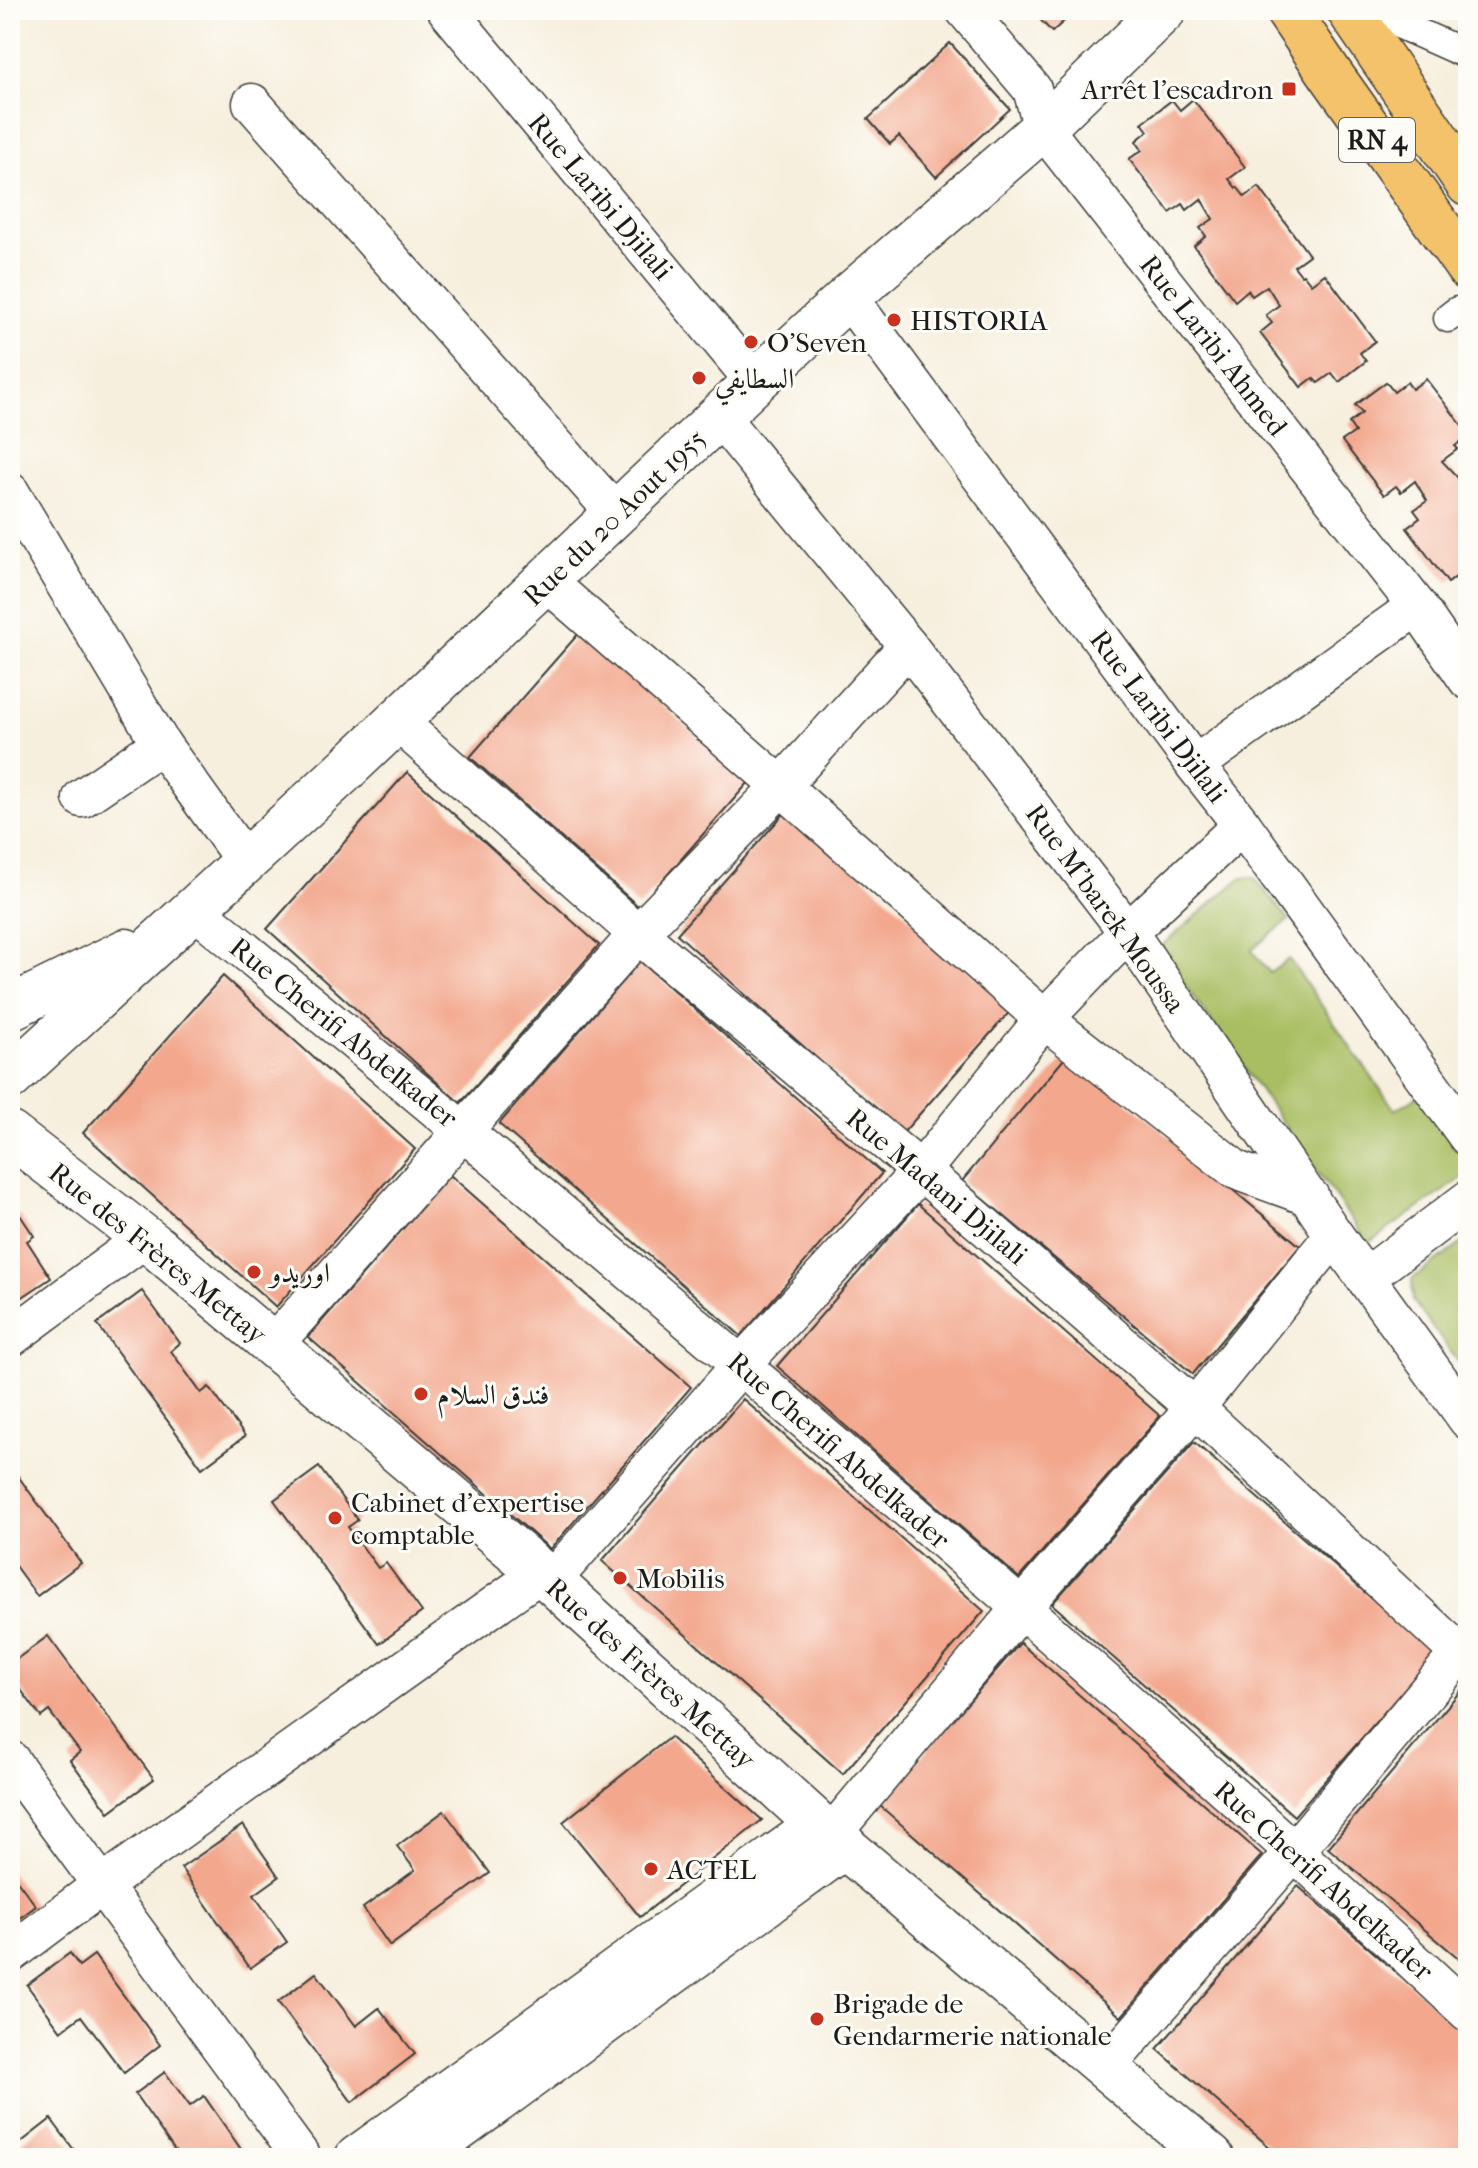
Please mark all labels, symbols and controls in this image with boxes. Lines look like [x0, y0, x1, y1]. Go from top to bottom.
place label: Arrêt l'escadron [1080, 73, 1273, 106]
marker: Arrêt l'escadron [1280, 80, 1298, 98]
street label: Rue Laribi Djilali [521, 106, 680, 286]
road number: RN 4 [1339, 118, 1415, 162]
street label: Rue Laribi Ahmed [1133, 248, 1295, 443]
place label: HISTORIA [910, 304, 1049, 337]
marker: HISTORIA [885, 311, 903, 329]
place label: O'Seven [767, 326, 867, 359]
marker: O'Seven [742, 333, 760, 351]
place label: السطايفي [715, 362, 794, 406]
marker: السطايفي [690, 369, 708, 387]
street label: Rue du 20 Aout 1955 [516, 422, 712, 613]
street label: Rue Laribi Djilali [1083, 623, 1234, 809]
street label: Rue M'barek Moussa [1019, 797, 1193, 1020]
street label: Rue Cherifi Abdelkader [223, 930, 464, 1134]
street label: Rue Madani Djilali [839, 1101, 1034, 1272]
street label: Rue des Frères Mettay [42, 1156, 274, 1352]
place label: اوريدو [267, 1256, 330, 1289]
marker: اوريدو [245, 1263, 263, 1281]
street label: Rue Cherifi Abdelkader [721, 1345, 956, 1556]
place label: فندق السلام [437, 1378, 549, 1419]
marker: فندق السلام [412, 1385, 430, 1403]
place label: Cabinet d'expertise comptable [351, 1486, 584, 1551]
marker: Cabinet d'expertise comptable [326, 1509, 344, 1527]
place label: Mobilis [636, 1562, 725, 1595]
marker: Mobilis [611, 1569, 629, 1587]
street label: Rue des Frères Mettay [539, 1571, 763, 1777]
street label: Rue Cherifi Abdelkader [1207, 1773, 1440, 1987]
place label: ACTEL [666, 1853, 756, 1886]
marker: ACTEL [642, 1860, 660, 1878]
place label: Brigade de Gendarmerie nationale [833, 1987, 1112, 2052]
marker: Brigade de Gendarmerie nationale [808, 2010, 826, 2028]

